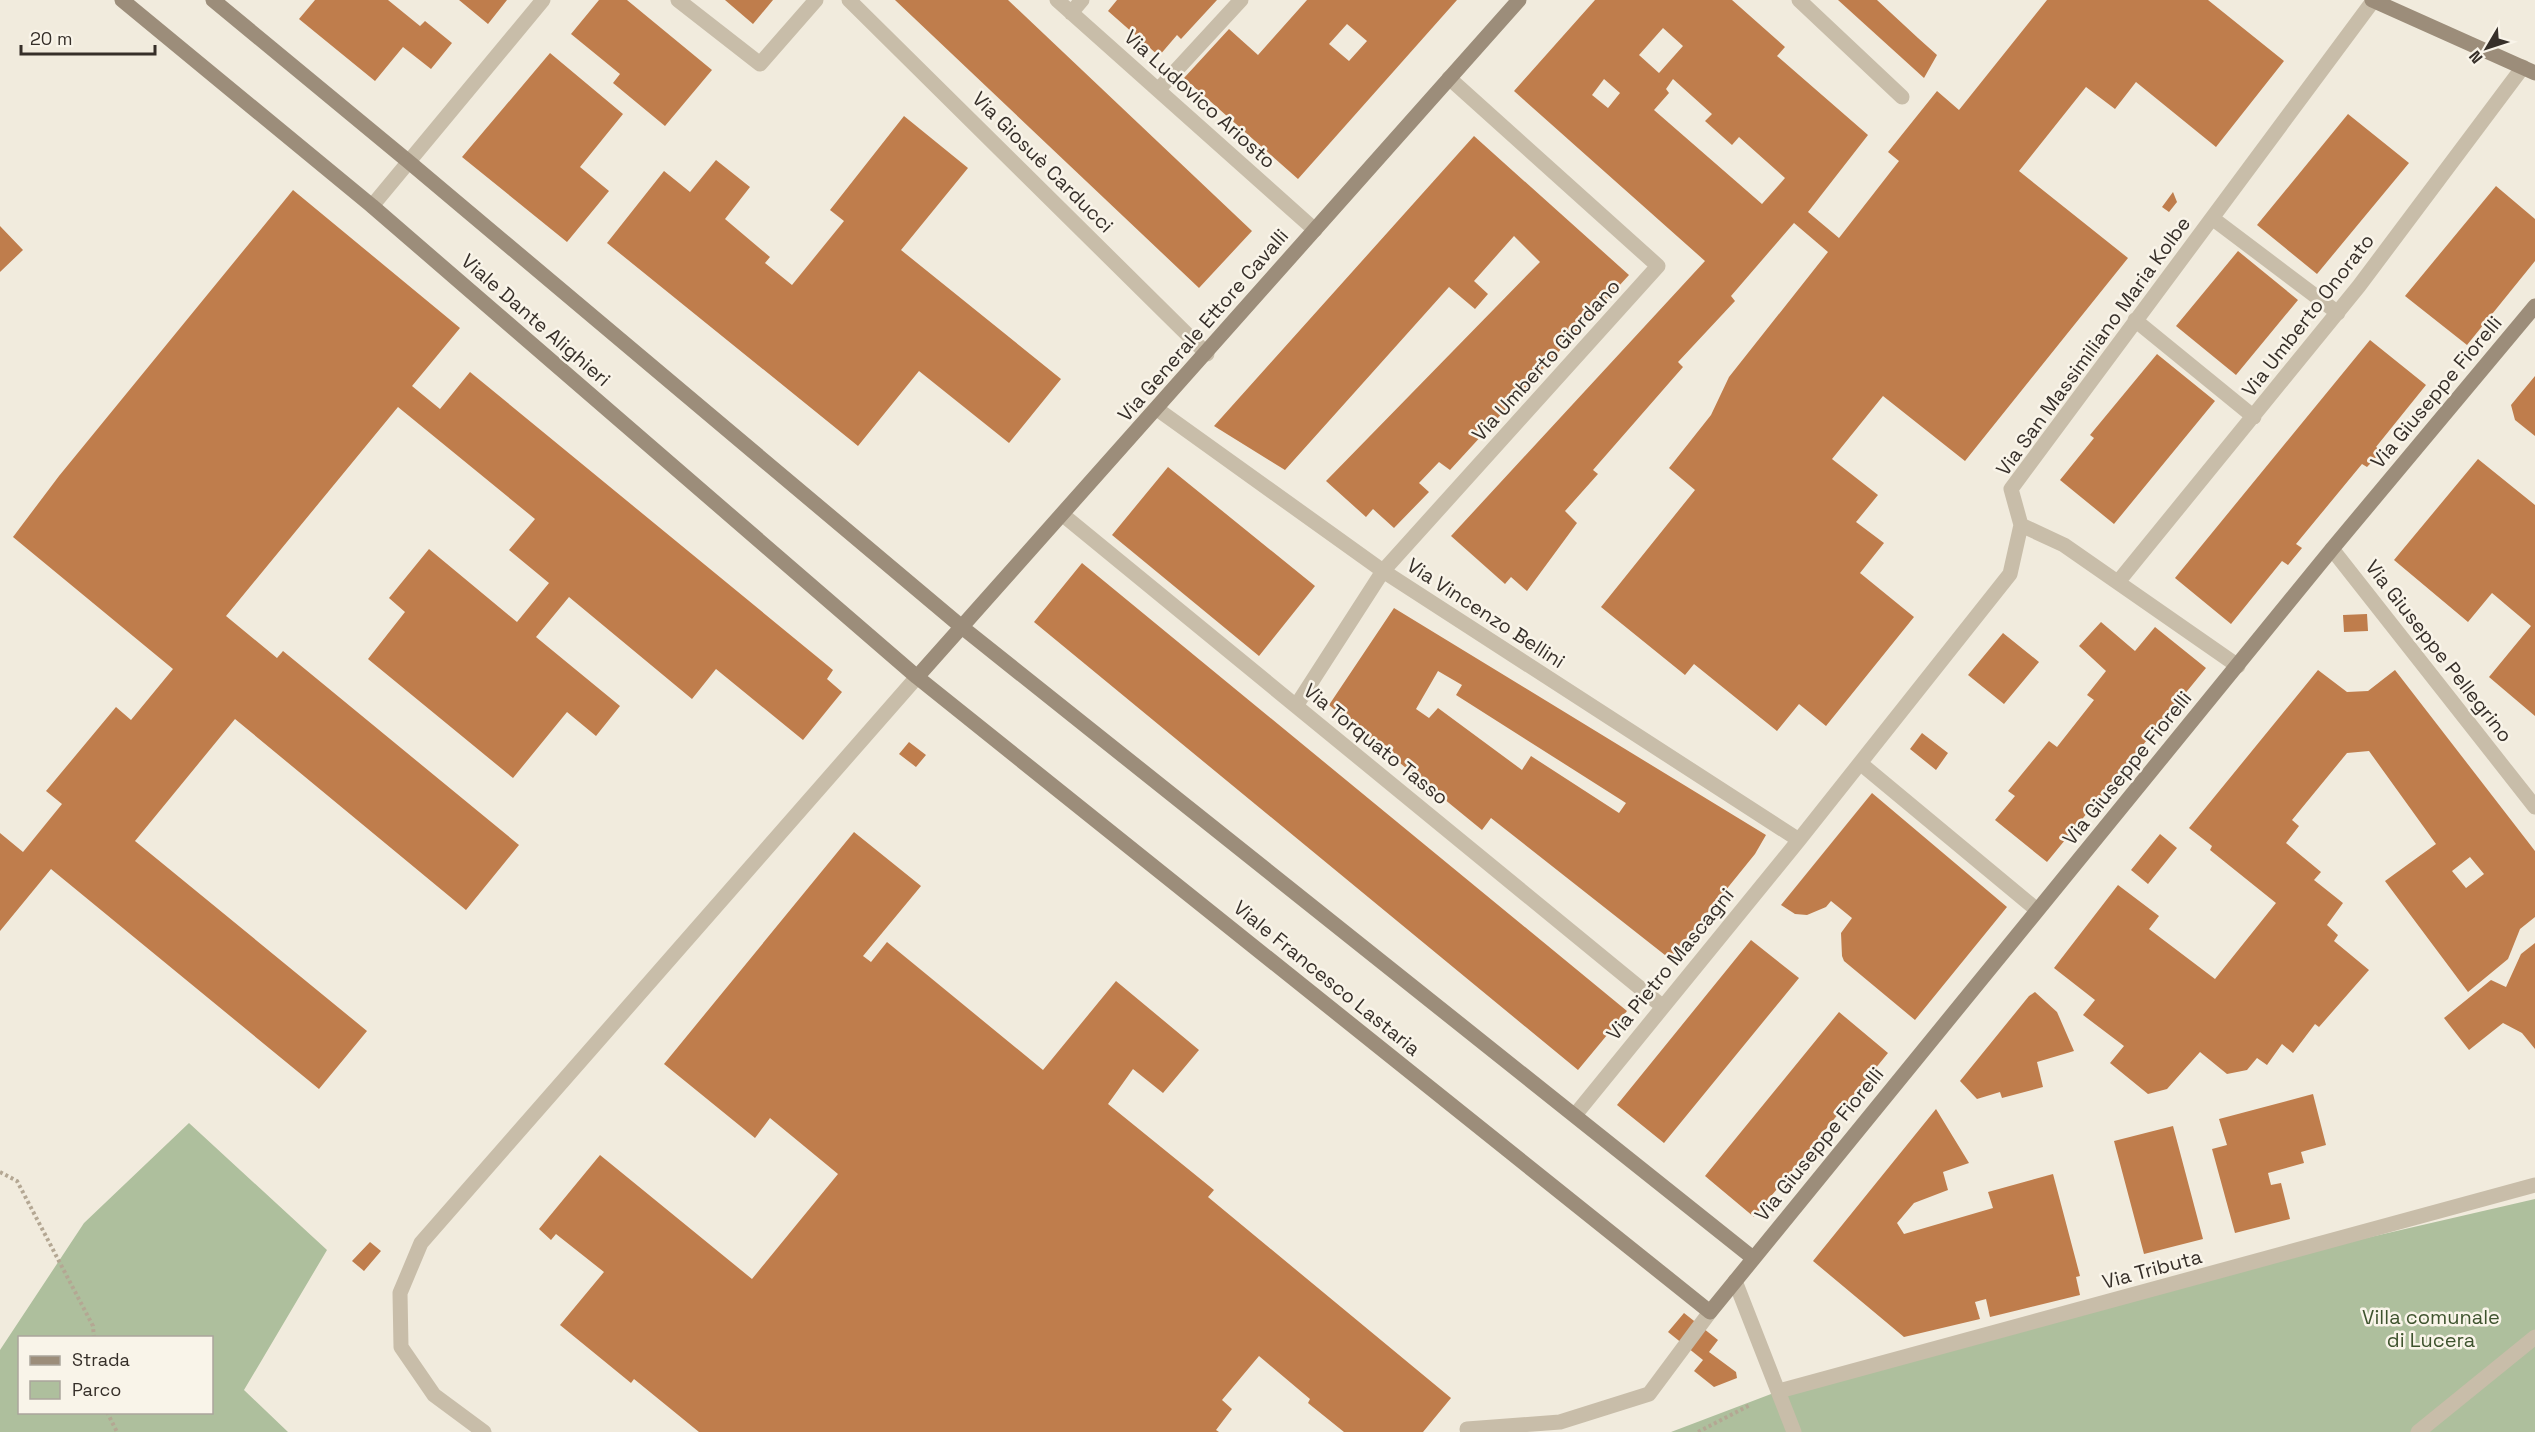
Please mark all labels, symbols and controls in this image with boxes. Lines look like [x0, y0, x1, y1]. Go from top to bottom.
scale bar [21, 18, 154, 56]
north arrow [2457, 18, 2517, 78]
street label: Via Ludovico Ariosto [1119, 24, 1281, 174]
text: 20 m [30, 27, 73, 50]
text: N [2464, 46, 2487, 68]
street label: Via Giosuè Carducci [967, 86, 1119, 238]
street label: Via San Massimiliano Maria Kolbe [1990, 211, 2196, 481]
street label: Via Generale Ettore Cavalli [1112, 223, 1294, 427]
street label: Via Umberto Onorato [2236, 228, 2380, 402]
street label: Viale Dante Alighieri [456, 248, 616, 392]
street label: Via Umberto Giordano [1466, 273, 1626, 447]
street label: Via Giuseppe Fiorelli [2365, 310, 2507, 474]
street label: Via Vincenzo Bellini [1402, 552, 1570, 674]
street label: Via Giuseppe Pellegrino [2360, 555, 2518, 747]
street label: Via Torquato Tasso [1298, 677, 1454, 811]
street label: Via Giuseppe Fiorelli [2057, 686, 2197, 850]
street label: Via Pietro Mascagni [1601, 883, 1739, 1045]
street label: Viale Francesco Lastaria [1228, 894, 1426, 1062]
street label: Via Giuseppe Fiorelli [1749, 1062, 1889, 1226]
street label: Via Tributa [2099, 1243, 2205, 1295]
park label: Villa comunale di Lucera [2362, 1304, 2500, 1353]
legend [18, 1336, 213, 1414]
text: Strada [72, 1348, 130, 1371]
text: Parco [72, 1378, 121, 1401]

